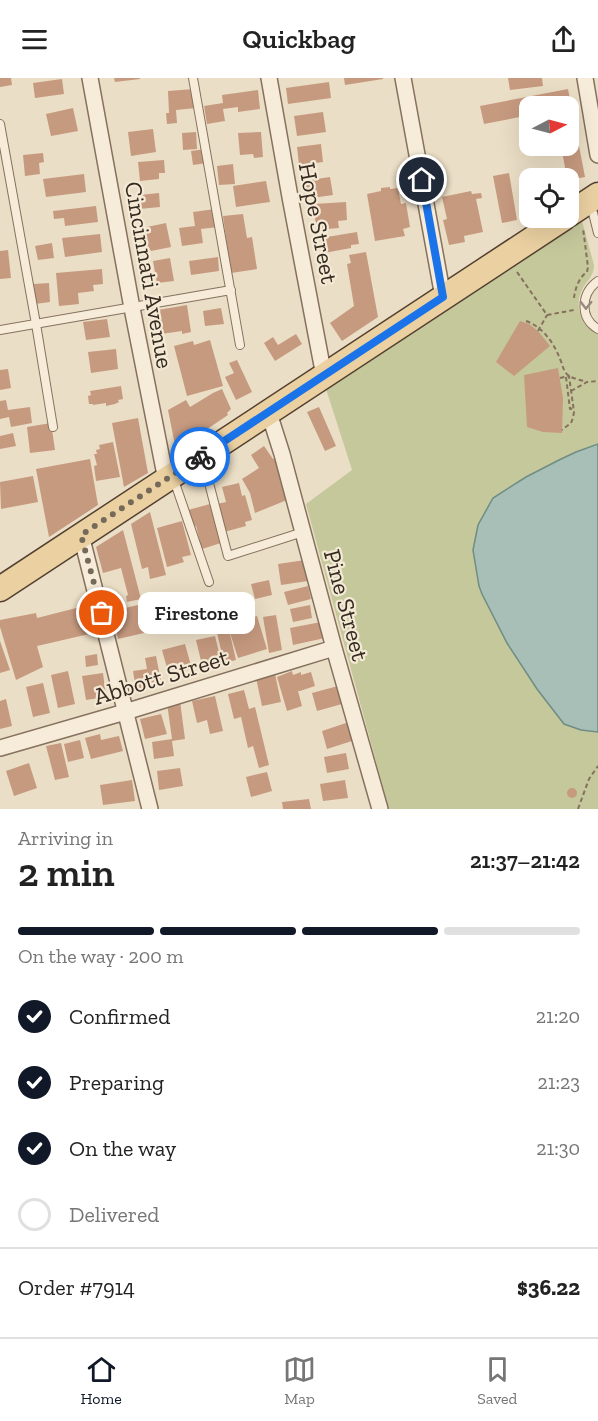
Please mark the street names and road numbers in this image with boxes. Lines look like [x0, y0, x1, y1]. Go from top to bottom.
street label: Hope Street [293, 160, 344, 286]
street label: Cincinnati Avenue [119, 179, 180, 371]
street label: Pine Street [318, 546, 375, 664]
street label: Abbott Street [90, 642, 232, 711]

